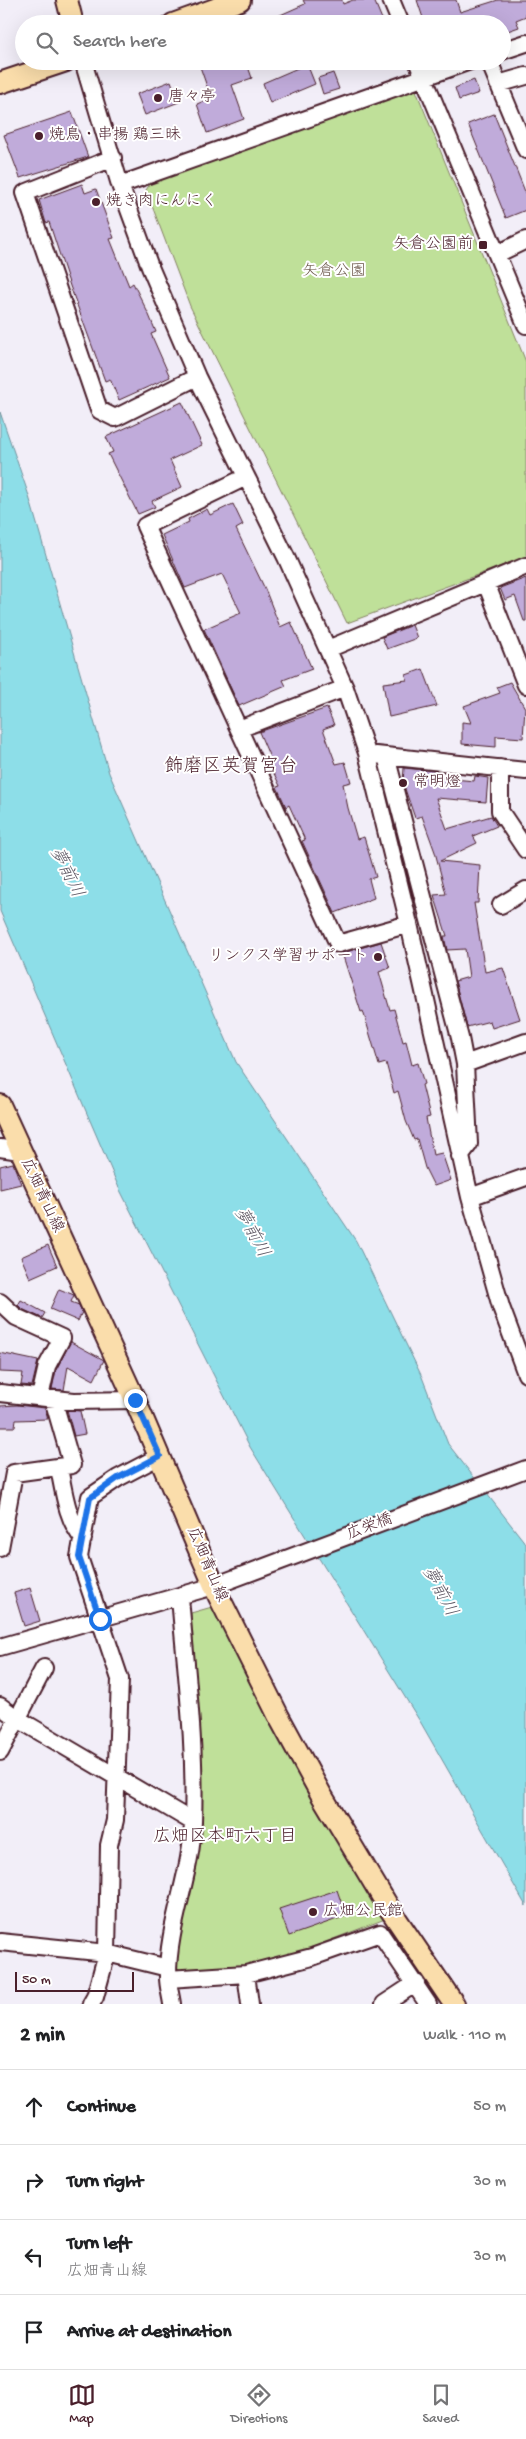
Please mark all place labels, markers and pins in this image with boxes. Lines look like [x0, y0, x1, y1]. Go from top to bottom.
place label: 唐々亭 [168, 87, 216, 108]
marker: 唐々亭 [152, 92, 164, 104]
place label: 焼鳥・串揚 鶏三昧 [49, 125, 181, 146]
marker: 焼鳥・串揚 鶏三昧 [33, 130, 45, 142]
place label: 焼き肉にんにく [106, 192, 217, 212]
marker: 焼き肉にんにく [90, 196, 102, 208]
place label: 矢倉公園前 [393, 234, 473, 255]
marker: 矢倉公園前 [477, 239, 489, 251]
place label: 常明燈 [413, 772, 461, 793]
marker: 常明燈 [397, 777, 409, 789]
place label: リンクス学習サポート [208, 947, 368, 967]
marker: リンクス学習サポート [372, 951, 384, 963]
place label: 広畑公民館 [323, 1902, 403, 1922]
marker: 広畑公民館 [307, 1906, 319, 1918]

